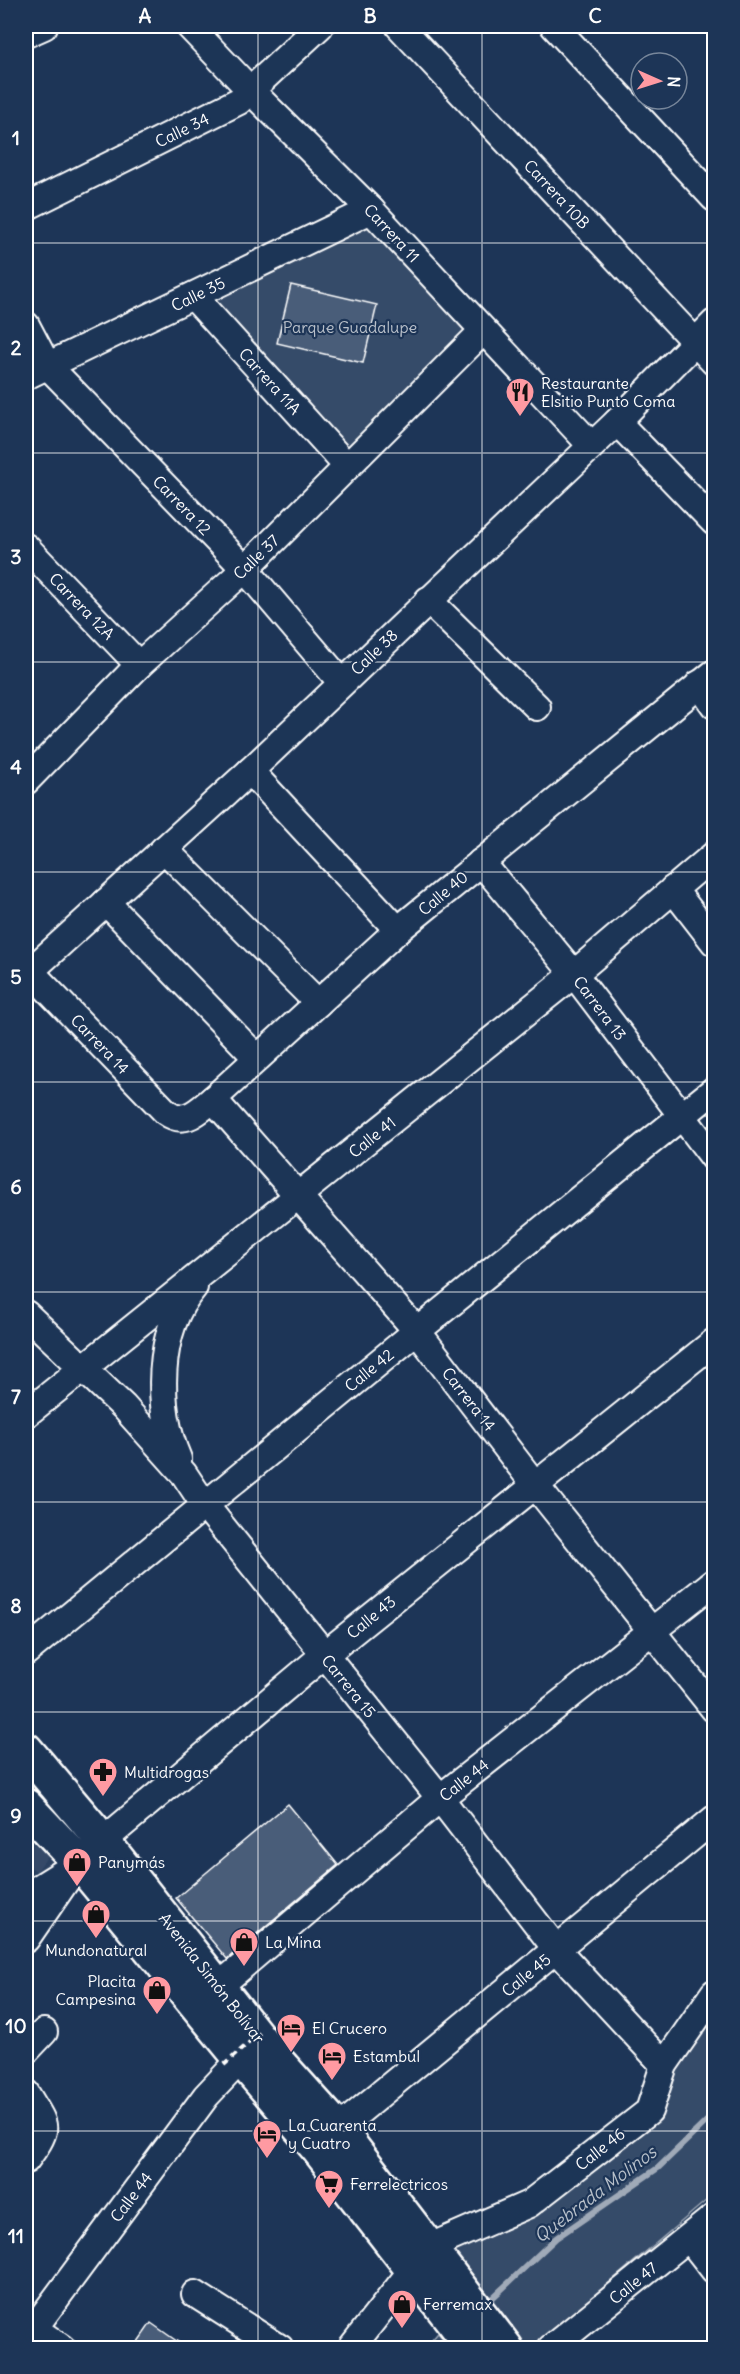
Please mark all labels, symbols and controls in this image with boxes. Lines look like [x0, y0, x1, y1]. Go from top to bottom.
text: A [139, 3, 152, 28]
text: B [363, 3, 377, 28]
text: C [588, 3, 602, 28]
north arrow [629, 51, 689, 111]
text: N [664, 76, 684, 88]
street label: Calle 34 [152, 108, 212, 152]
text: 1 [12, 125, 20, 150]
street label: Carrera 10B [520, 155, 594, 233]
street label: Carrera 11 [360, 200, 424, 266]
street label: Calle 35 [168, 272, 228, 316]
park label: Parque Guadalupe [283, 317, 417, 337]
text: 2 [11, 335, 22, 360]
street label: Carrera 11A [235, 343, 305, 419]
place label: Restaurante Elsitio Punto Coma [541, 373, 675, 411]
restaurant icon: Restaurante Elsitio Punto Coma [504, 376, 536, 418]
street label: Carrera 12 [149, 471, 215, 539]
street label: Calle 37 [229, 530, 283, 584]
text: 3 [10, 544, 22, 569]
street label: Carrera 12A [45, 568, 119, 644]
street label: Calle 38 [346, 625, 402, 679]
text: 4 [10, 754, 22, 779]
street label: Calle 40 [414, 866, 472, 920]
text: 5 [10, 964, 22, 989]
street label: Carrera 13 [569, 972, 631, 1044]
street label: Carrera 14 [67, 1010, 133, 1078]
street label: Calle 41 [344, 1112, 400, 1162]
text: 6 [10, 1174, 22, 1199]
street label: Calle 42 [340, 1344, 398, 1396]
street label: Carrera 14 [438, 1363, 500, 1435]
text: 7 [11, 1384, 21, 1409]
street label: Calle 43 [342, 1591, 400, 1643]
text: 8 [10, 1593, 22, 1618]
street label: Carrera 15 [317, 1650, 381, 1722]
street label: Calle 44 [435, 1754, 493, 1806]
pharmacy icon: Multidrogas [87, 1756, 119, 1798]
place label: Multidrogas [124, 1762, 209, 1782]
text: 9 [10, 1803, 22, 1828]
shop icon: Panymás [61, 1846, 93, 1888]
place label: Panymás [98, 1852, 165, 1872]
shop icon: Mundonatural [80, 1898, 112, 1940]
street label: Avenida Simón Bolívar [155, 1909, 270, 2048]
shop icon: La Mina [228, 1926, 260, 1968]
place label: La Mina [265, 1932, 321, 1952]
place label: Mundonatural [45, 1940, 147, 1960]
street label: Calle 45 [497, 1949, 555, 2001]
place label: Placita Campesina [55, 1971, 136, 2009]
shop icon: Placita Campesina [141, 1974, 173, 2016]
hotel icon: El Crucero [275, 2012, 307, 2054]
text: 10 [5, 2013, 27, 2038]
place label: El Crucero [312, 2018, 387, 2038]
hotel icon: Estambul [316, 2040, 348, 2082]
place label: Estambul [353, 2046, 420, 2066]
place label: La Cuarenta y Cuatro [288, 2115, 377, 2153]
hotel icon: La Cuarenta y Cuatro [251, 2118, 283, 2160]
street label: Calle 46 [571, 2123, 629, 2175]
water label: Quebrada Molinos [529, 2139, 662, 2248]
street label: Calle 44 [106, 2168, 156, 2226]
supermarket icon: Ferrelectricos [313, 2168, 345, 2210]
place label: Ferrelectricos [350, 2174, 448, 2194]
text: 11 [8, 2223, 24, 2248]
street label: Calle 47 [605, 2257, 661, 2308]
shop icon: Ferremax [386, 2288, 418, 2330]
place label: Ferremax [423, 2294, 492, 2314]

